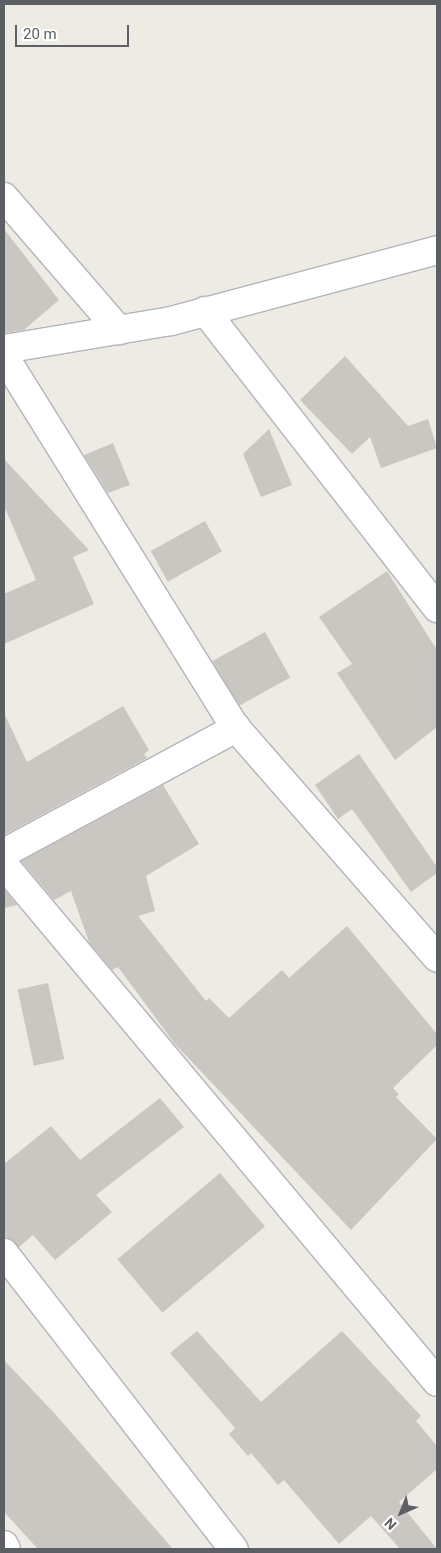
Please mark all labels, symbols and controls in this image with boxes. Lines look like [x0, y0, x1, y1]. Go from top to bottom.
scale bar [18, 15, 131, 47]
text: 20 m [23, 25, 57, 43]
north arrow [376, 1488, 426, 1538]
text: N [381, 1515, 400, 1533]

